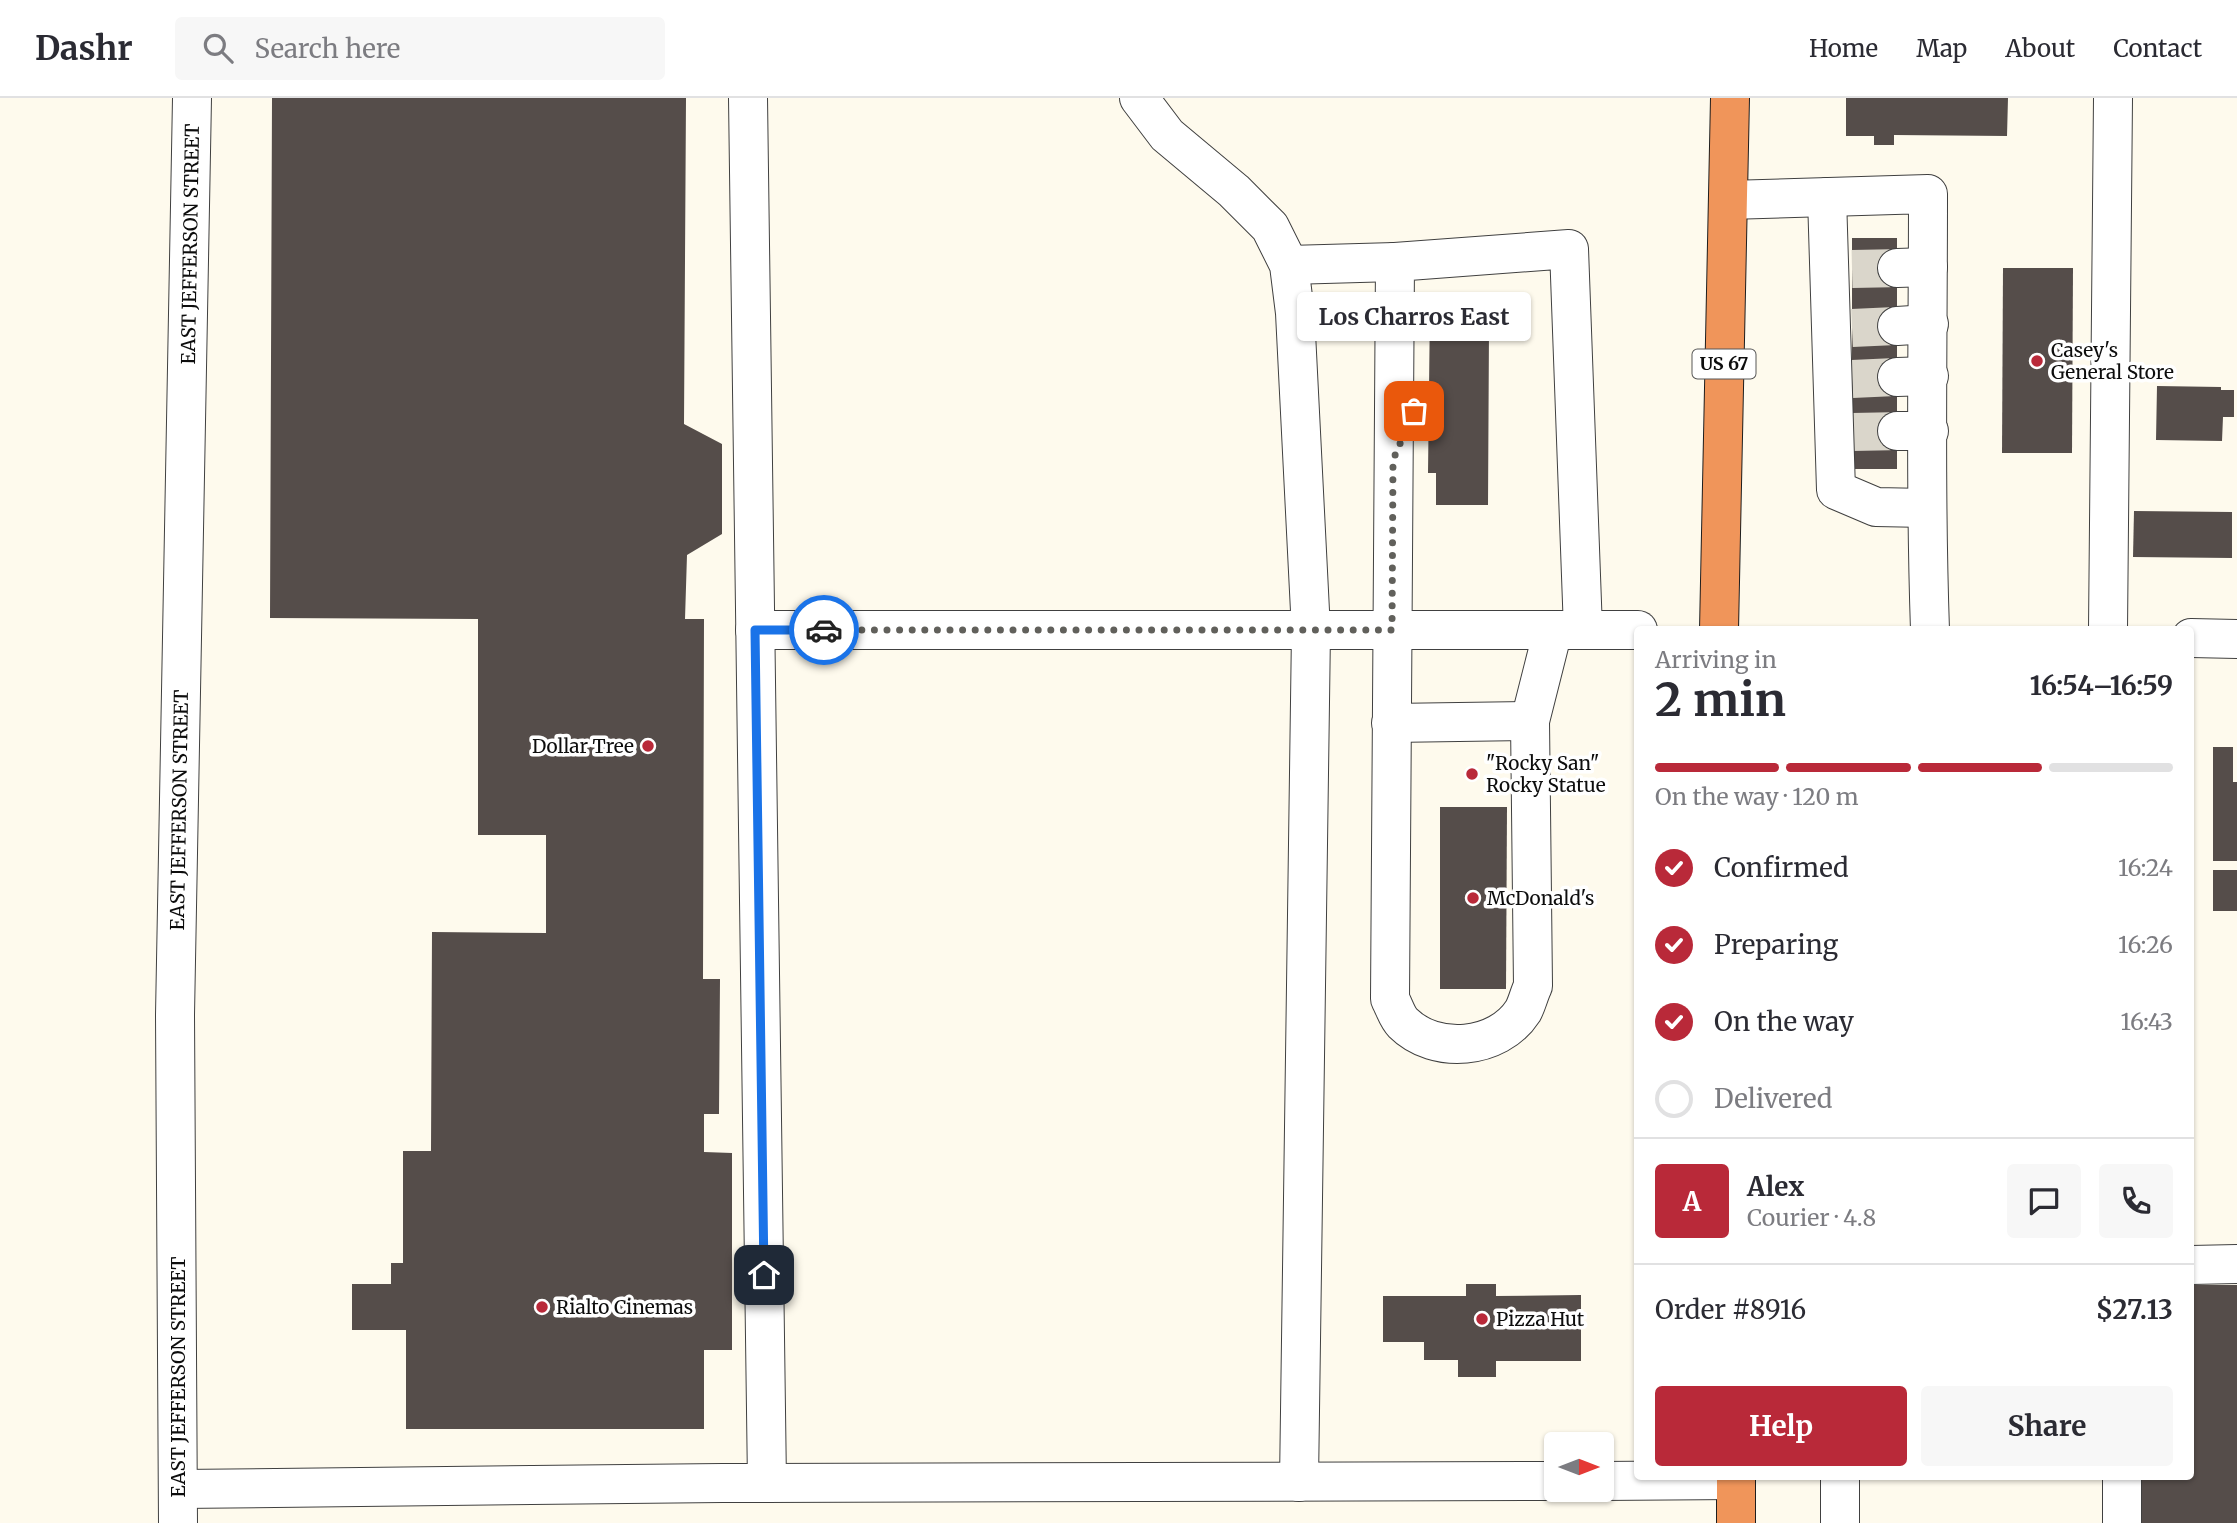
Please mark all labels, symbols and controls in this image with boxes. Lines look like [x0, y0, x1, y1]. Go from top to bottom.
search box [175, 17, 665, 80]
text: Dashr [35, 28, 133, 69]
icon: search [199, 29, 237, 67]
text: Search here [255, 32, 400, 65]
text: Home [1809, 33, 1878, 64]
text: Map [1916, 33, 1967, 64]
text: About [2005, 33, 2075, 64]
text: Contact [2113, 33, 2202, 64]
street label: EAST JEFFERSON STREET [176, 123, 204, 365]
callout: Los Charros East [1297, 292, 1531, 341]
text: Los Charros East [1319, 302, 1510, 331]
place label: Casey's General Store [2051, 338, 2174, 384]
road number: US 67 [1692, 350, 1756, 378]
marker: Casey's General Store [2029, 353, 2045, 369]
pin [1384, 381, 1444, 441]
icon: bag [1395, 392, 1433, 430]
courier [789, 595, 859, 665]
icon: car [805, 611, 843, 649]
text: Arriving in [1655, 645, 1777, 674]
text: 16:54–16:59 [2030, 669, 2173, 702]
text: 2 min [1655, 671, 1786, 729]
street label: EAST JEFFERSON STREET [165, 689, 193, 931]
place label: Dollar Tree [532, 734, 634, 758]
marker: Dollar Tree [640, 738, 656, 754]
place label: "Rocky San" Rocky Statue [1486, 751, 1606, 797]
marker: "Rocky San" Rocky Statue [1464, 766, 1480, 782]
text: On the way · 120 m [1655, 782, 1859, 811]
icon: check [1655, 849, 1693, 887]
text: Confirmed [1714, 851, 1849, 884]
text: 16:24 [2118, 853, 2173, 882]
place label: McDonald's [1487, 886, 1594, 910]
marker: McDonald's [1465, 890, 1481, 906]
icon: check [1655, 926, 1693, 964]
text: Preparing [1714, 928, 1838, 961]
text: 16:26 [2118, 930, 2173, 959]
icon: check [1655, 1003, 1693, 1041]
text: On the way [1714, 1005, 1854, 1038]
text: 16:43 [2121, 1007, 2173, 1036]
text: Delivered [1714, 1082, 1833, 1115]
button: chat [2007, 1164, 2081, 1238]
button: phone [2099, 1164, 2173, 1238]
text: Alex [1747, 1170, 1804, 1203]
text: A [1683, 1185, 1701, 1218]
text: Courier · 4.8 [1747, 1203, 1876, 1232]
pin [734, 1245, 794, 1305]
icon: home [745, 1256, 783, 1294]
street label: EAST JEFFERSON STREET [166, 1257, 190, 1497]
text: Order #8916 [1655, 1293, 1806, 1326]
text: $27.13 [2096, 1293, 2173, 1326]
place label: Rialto Cinemas [556, 1295, 693, 1319]
marker: Rialto Cinemas [534, 1299, 550, 1315]
place label: Pizza Hut [1496, 1307, 1585, 1331]
marker: Pizza Hut [1474, 1311, 1490, 1327]
button: Help [1655, 1386, 1907, 1466]
button: Share [1921, 1386, 2173, 1466]
north arrow [1544, 1432, 1614, 1502]
map controls [1544, 1432, 1614, 1502]

